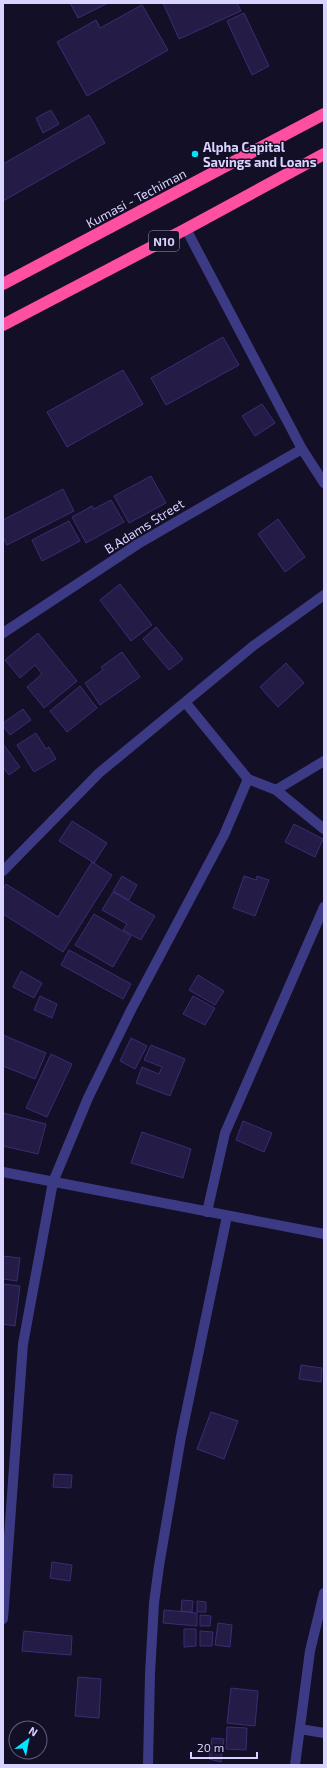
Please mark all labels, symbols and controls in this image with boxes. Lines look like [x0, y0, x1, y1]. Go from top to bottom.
place label: Alpha Capital Savings and Loans [203, 139, 317, 170]
marker: Alpha Capital Savings and Loans [190, 149, 200, 159]
street label: Kumasi - Techiman [83, 165, 189, 231]
road number: N10 [149, 231, 179, 251]
street label: B.Adams Street [101, 495, 187, 557]
north arrow [8, 1720, 48, 1760]
text: N [27, 1723, 40, 1739]
scale bar [191, 1734, 257, 1760]
text: 20 m [197, 1740, 224, 1754]

